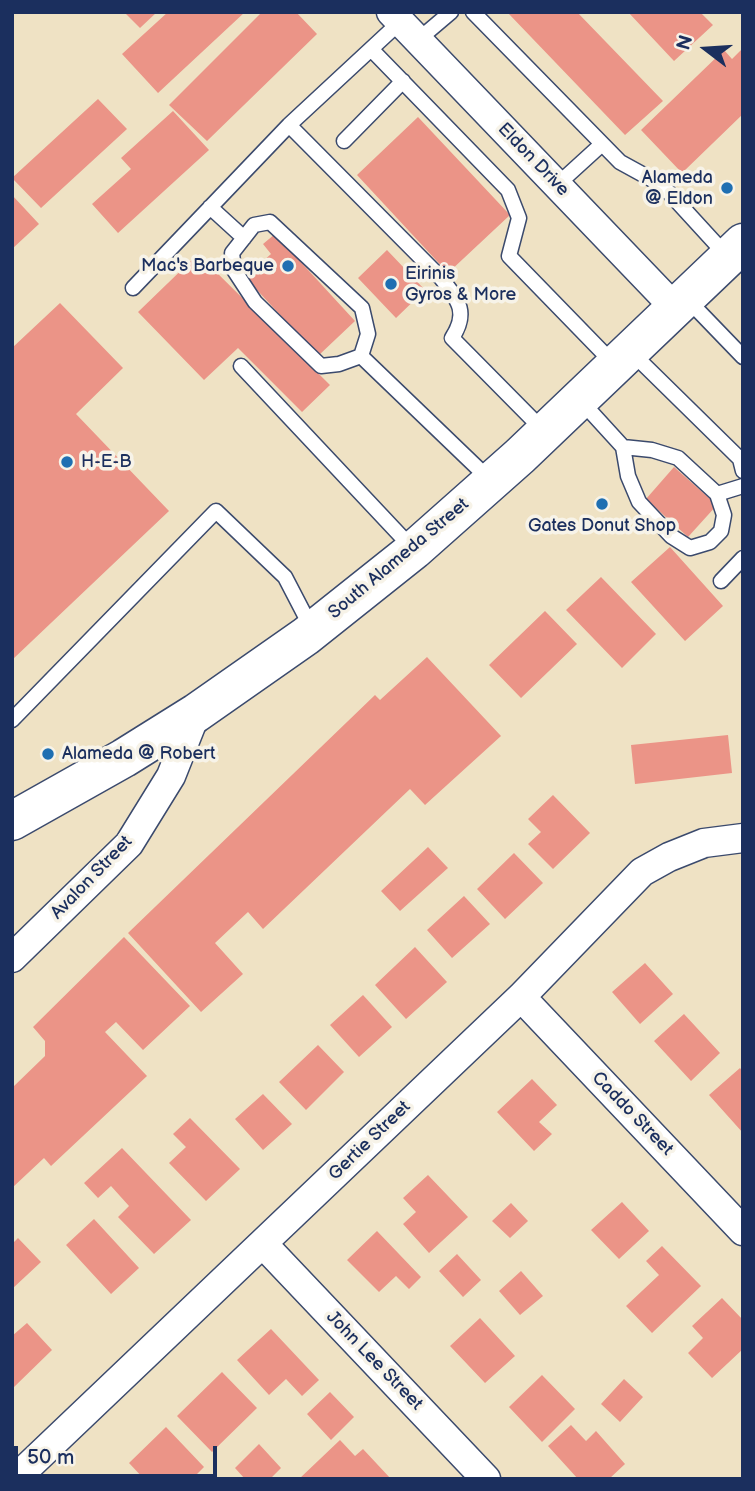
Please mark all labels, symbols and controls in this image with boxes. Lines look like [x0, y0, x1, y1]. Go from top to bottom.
north arrow [671, 14, 741, 84]
text: N [672, 33, 699, 53]
street label: Eldon Drive [493, 119, 573, 201]
place label: Alameda @ Eldon [642, 167, 713, 210]
marker: Alameda @ Eldon [719, 180, 735, 196]
place label: Mac's Barbeque [141, 255, 274, 277]
marker: Mac's Barbeque [280, 258, 296, 274]
place label: Eirinis Gyros & More [405, 263, 516, 306]
marker: Eirinis Gyros & More [383, 276, 399, 292]
place label: H-E-B [81, 451, 132, 473]
marker: H-E-B [59, 454, 75, 470]
street label: South Alameda Street [324, 494, 474, 624]
marker: Gates Donut Shop [594, 496, 610, 512]
place label: Gates Donut Shop [528, 515, 676, 537]
place label: Alameda @ Robert [62, 743, 216, 765]
marker: Alameda @ Robert [40, 746, 56, 762]
street label: Avalon Street [47, 832, 137, 924]
street label: Caddo Street [587, 1068, 677, 1160]
street label: Gertie Street [325, 1097, 415, 1185]
street label: John Lee Street [321, 1307, 427, 1415]
scale bar [18, 1432, 220, 1476]
text: 50 m [27, 1445, 74, 1470]

